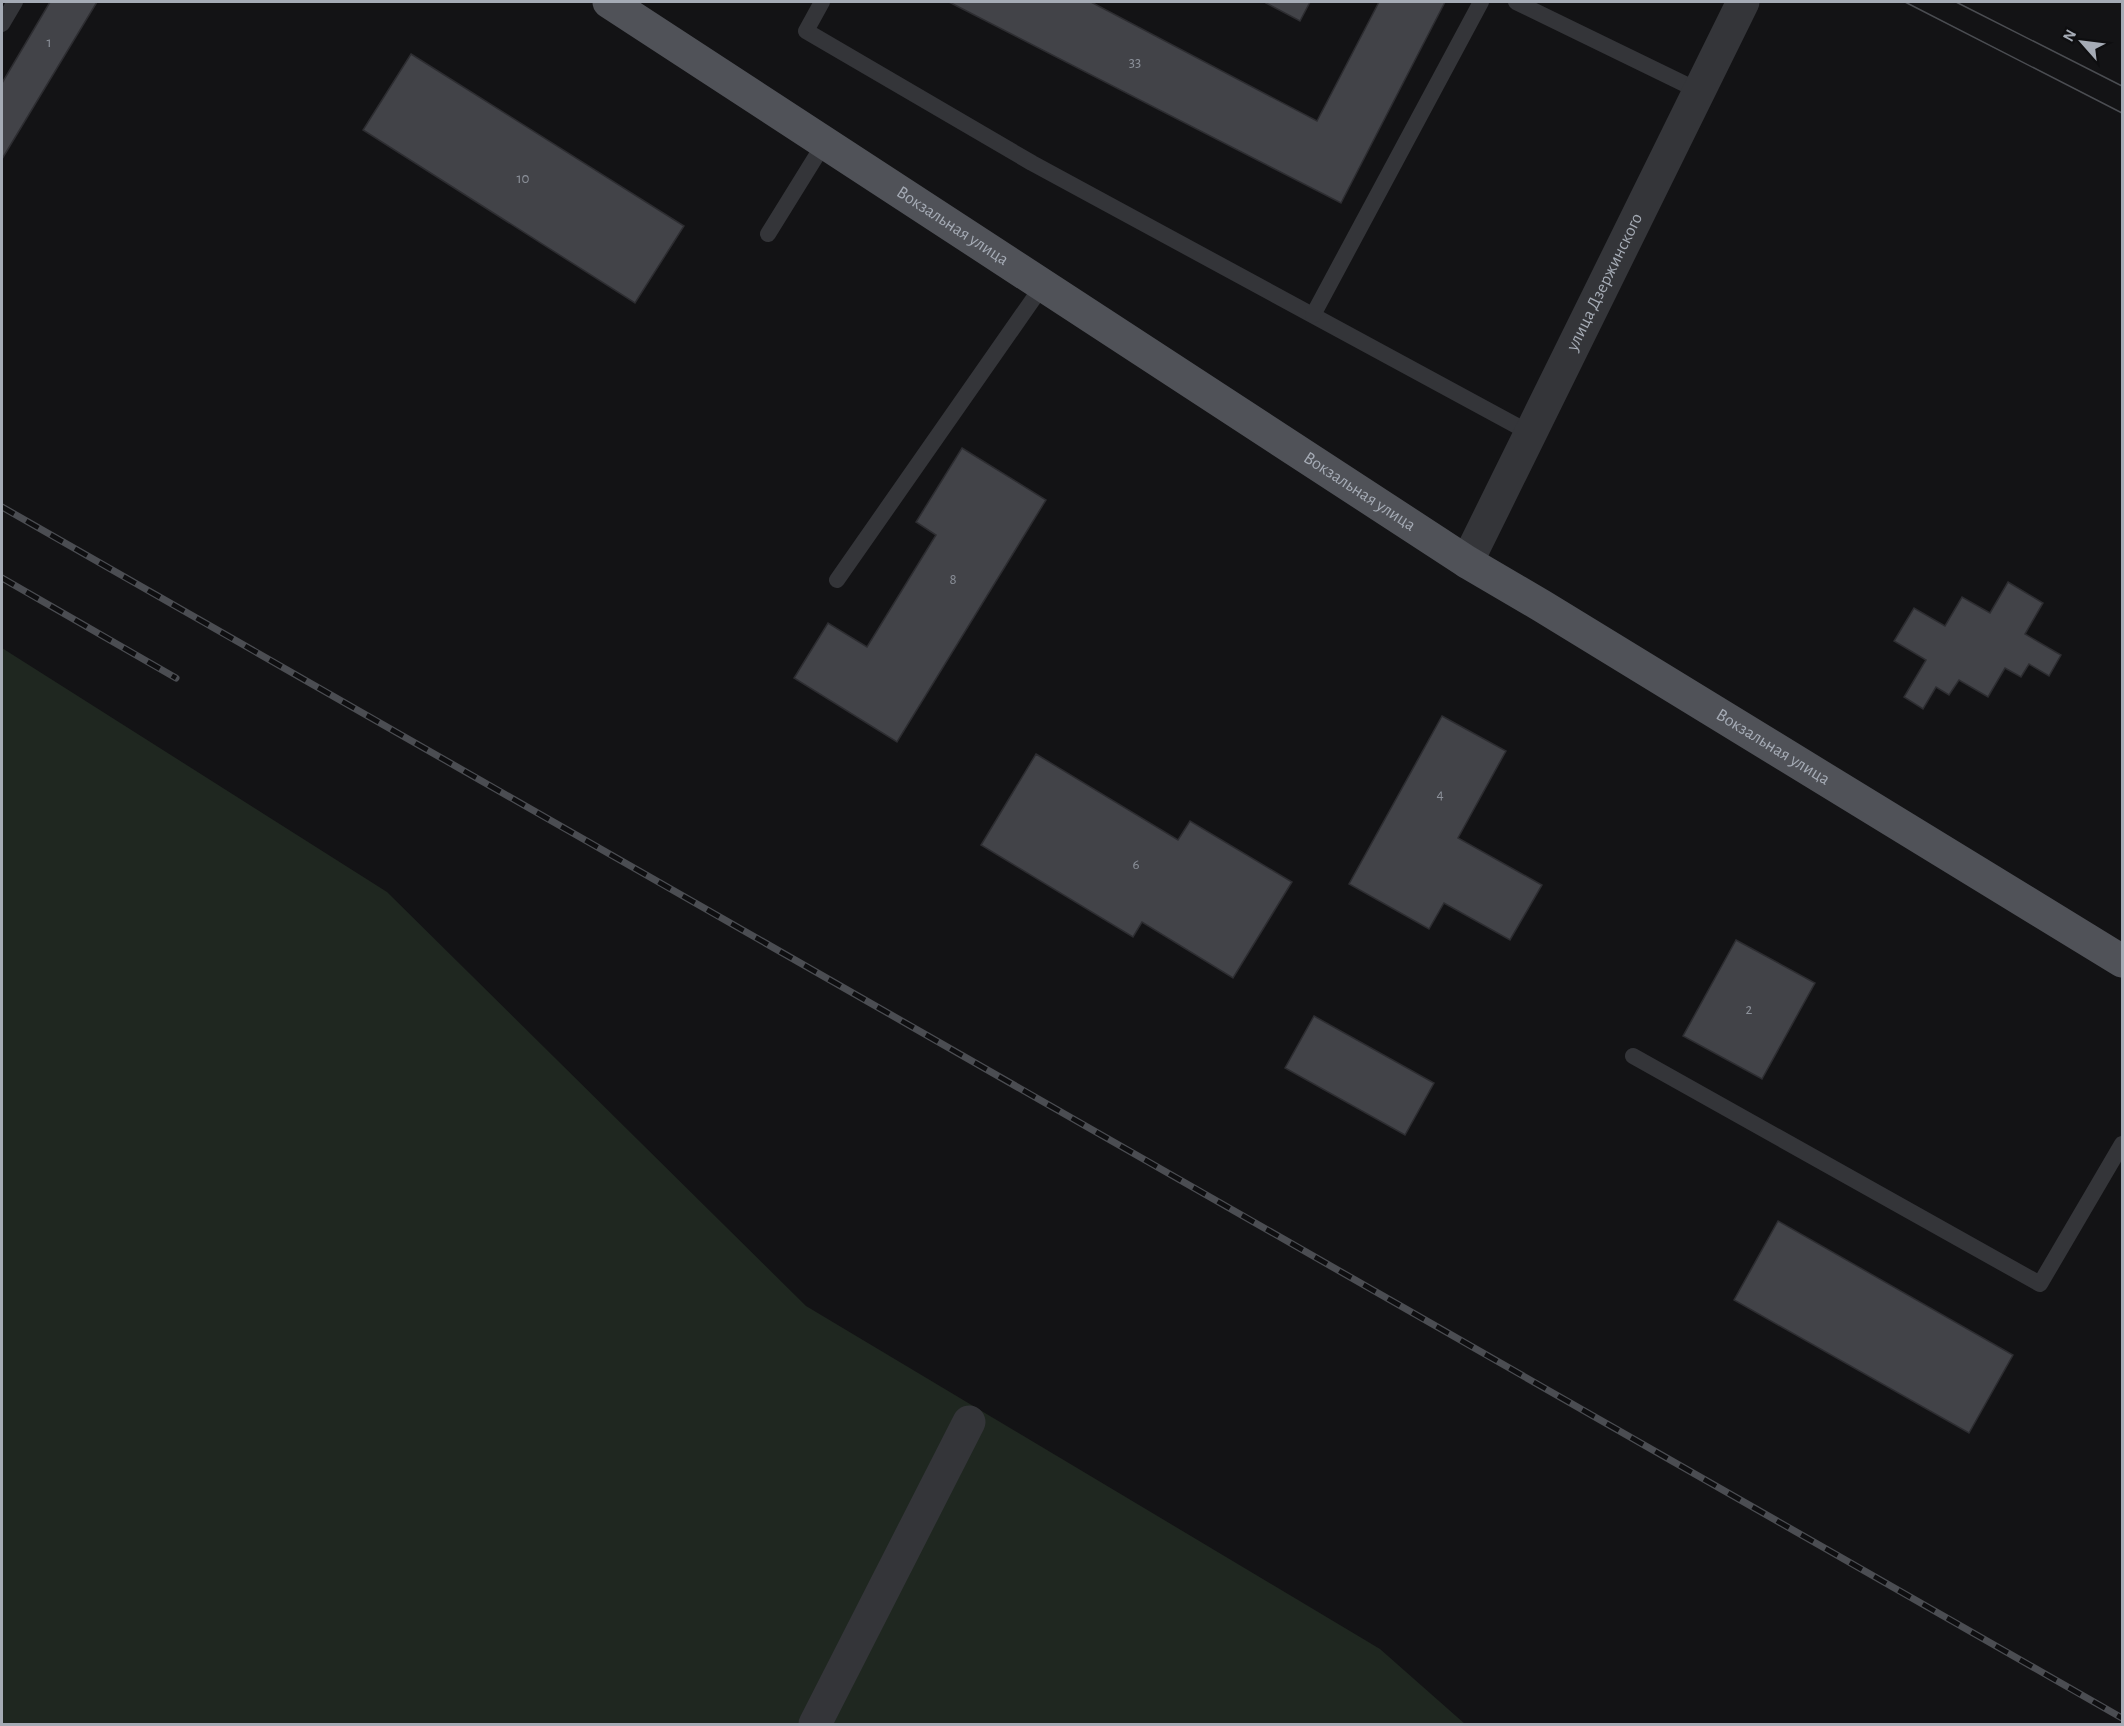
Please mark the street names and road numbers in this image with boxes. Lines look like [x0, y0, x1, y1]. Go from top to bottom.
street label: Вокзальная улица [893, 183, 1012, 269]
street label: улица Дзержинского [1563, 211, 1646, 355]
street label: Вокзальная улица [1300, 449, 1419, 535]
street label: Вокзальная улица [1713, 706, 1833, 789]

